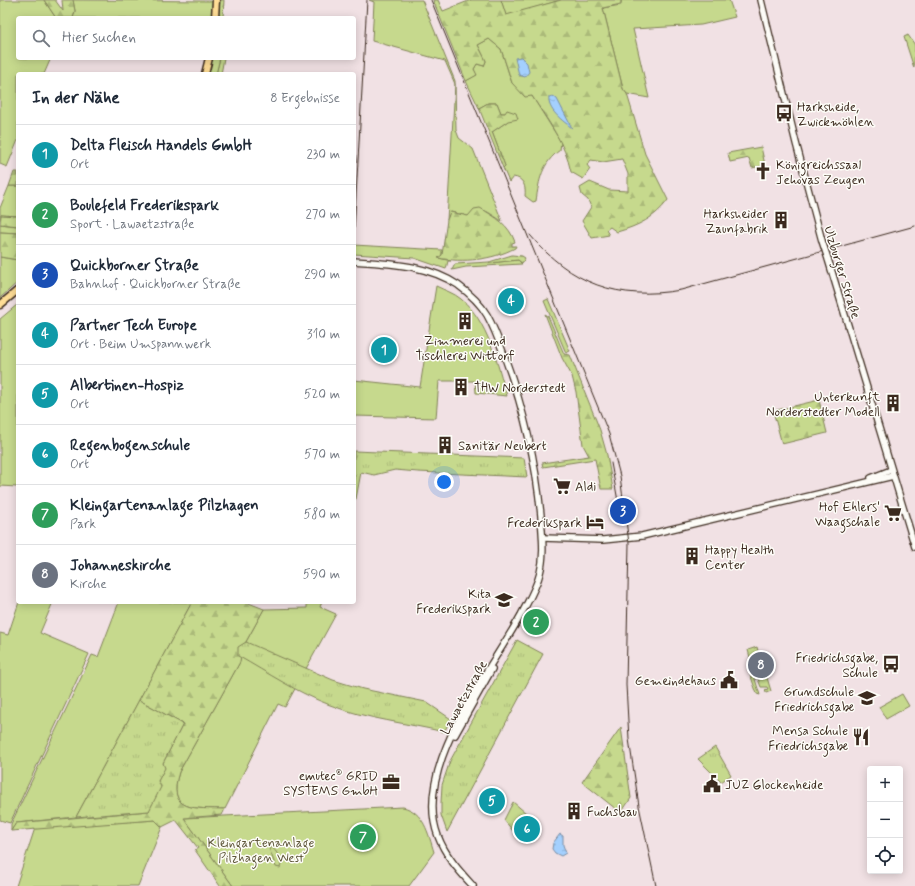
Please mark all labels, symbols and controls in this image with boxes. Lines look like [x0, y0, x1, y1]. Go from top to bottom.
search box [16, 16, 356, 60]
icon: search [30, 27, 52, 49]
text: Hier suchen [62, 28, 136, 48]
text: In der Nähe [32, 87, 120, 109]
text: 8 Ergebnisse [270, 90, 340, 107]
place label: Harksheide, Zwickmöhlen [797, 99, 874, 131]
bus stop icon: Harksheide, Zwickmöhlen [774, 103, 794, 123]
text: Delta Fleisch Handels GmbH [70, 136, 252, 156]
text: 1 [42, 146, 48, 163]
text: 230 m [306, 146, 340, 163]
text: Ort [70, 156, 89, 173]
place label: Königreichssaal Jehovas Zeugen [776, 157, 865, 189]
church icon: Königreichssaal Jehovas Zeugen [753, 161, 773, 181]
text: Boulefeld Frederikspark [70, 196, 219, 216]
text: 2 [42, 206, 48, 223]
text: 270 m [305, 206, 340, 223]
place label: Harksheider Zaunfabrik [703, 206, 769, 238]
building icon: Harksheider Zaunfabrik [771, 210, 791, 230]
text: Sport · Lawaetzstraße [70, 216, 195, 233]
street label: Ulzburger Straße [817, 224, 864, 322]
text: Quickborner Straße [70, 256, 199, 276]
text: 3 [42, 266, 48, 283]
text: 290 m [304, 266, 340, 283]
text: Bahnhof · Quickborner Straße [70, 276, 241, 293]
pin: 4 [498, 286, 524, 316]
building icon: Zimmerei und Tischlerei Wittorf [455, 311, 475, 331]
text: Partner Tech Europe [70, 316, 197, 336]
text: 4 [41, 326, 49, 343]
text: 310 m [307, 326, 340, 343]
place label: Zimmerei und Tischlerei Wittorf [415, 333, 515, 365]
pin: 1 [371, 335, 397, 365]
text: Ort · Beim Umspannwerk [70, 336, 211, 353]
text: Albertinen-Hospiz [70, 376, 184, 396]
building icon: THW Norderstedt [451, 377, 471, 397]
place label: THW Norderstedt [474, 380, 566, 397]
text: 5 [41, 386, 49, 403]
text: 520 m [304, 386, 340, 403]
place label: Unterkunft Norderstedter Modell [766, 389, 880, 421]
building icon: Unterkunft Norderstedter Modell [883, 393, 903, 413]
text: Ort [70, 396, 89, 413]
building icon: Sanitär Neubert [435, 435, 455, 455]
text: Regenbogenschule [70, 436, 190, 456]
place label: Sanitär Neubert [458, 438, 547, 455]
text: 6 [42, 446, 48, 463]
text: 570 m [304, 446, 340, 463]
text: Ort [70, 456, 89, 473]
your location [434, 472, 454, 492]
supermarket icon: Aldi [552, 476, 572, 496]
place label: Aldi [575, 479, 596, 496]
text: Kleingartenanlage Pilzhagen [70, 496, 259, 516]
pin: 3 [610, 496, 636, 526]
place label: Hof Ehlers' Waagschale [815, 499, 880, 533]
supermarket icon: Hof Ehlers' Waagschale [883, 503, 903, 523]
text: 7 [41, 506, 49, 523]
text: 580 m [303, 506, 340, 523]
hotel icon: Frederikspark [585, 512, 605, 532]
place label: Frederikspark [507, 515, 583, 532]
text: Park [70, 516, 96, 533]
place label: Happy Health Center [705, 542, 774, 574]
building icon: Happy Health Center [682, 546, 702, 566]
text: Johanneskirche [70, 556, 171, 576]
text: 8 [41, 566, 49, 583]
text: 590 m [303, 566, 340, 583]
text: Kirche [70, 576, 107, 593]
place label: Kita Frederikspark [416, 586, 492, 618]
school or university icon: Kita Frederikspark [494, 590, 514, 610]
pin: 2 [523, 607, 549, 637]
pin: 8 [748, 650, 774, 680]
place label: Friedrichsgabe, Schule [795, 650, 878, 682]
bus stop icon: Friedrichsgabe, Schule [881, 654, 901, 674]
street label: Lawaetzstraße [437, 658, 492, 738]
public building icon: Gemeindehaus [719, 670, 739, 690]
place label: Gemeindehaus [635, 673, 716, 690]
place label: Grundschule Friedrichsgabe [774, 684, 854, 718]
school or university icon: Grundschule Friedrichsgabe [857, 688, 877, 708]
place label: Mensa Schule Friedrichsgabe [768, 723, 848, 757]
restaurant icon: Mensa Schule Friedrichsgabe [851, 727, 871, 747]
map controls [867, 766, 903, 874]
button: + [867, 766, 903, 802]
place label: emutec® GRID SYSTEMS GmbH [283, 768, 378, 800]
office icon: emutec® GRID SYSTEMS GmbH [381, 772, 401, 792]
public building icon: JUZ Glockenheide [702, 774, 722, 794]
place label: JUZ Glockenheide [725, 777, 823, 794]
pin: 5 [479, 786, 505, 816]
building icon: Fuchsbau [564, 801, 584, 821]
button: − [867, 802, 903, 838]
place label: Fuchsbau [587, 804, 638, 821]
pin: 6 [514, 814, 540, 844]
pin: 7 [350, 822, 376, 852]
park label: Kleingartenanlage Pilzhagen West [208, 835, 315, 869]
button: locate [867, 838, 903, 874]

